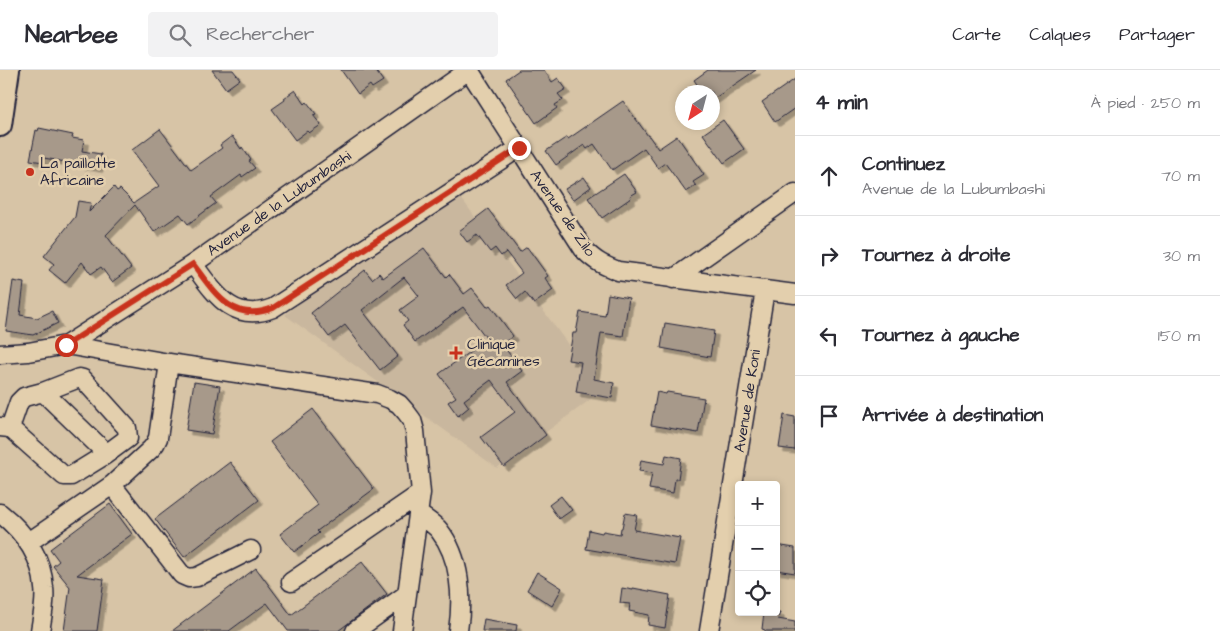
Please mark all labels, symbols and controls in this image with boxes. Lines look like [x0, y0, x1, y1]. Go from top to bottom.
search box [148, 12, 498, 57]
text: Nearbee [25, 18, 118, 52]
icon: search [166, 21, 194, 49]
text: Rechercher [206, 21, 314, 48]
text: Carte [952, 22, 1001, 47]
text: Calques [1029, 22, 1091, 47]
text: Partager [1119, 22, 1195, 47]
north arrow [675, 85, 720, 130]
text: 4 min [815, 88, 868, 117]
text: À pied · 250 m [1091, 92, 1200, 114]
route end [508, 137, 531, 160]
street label: Avenue de la Lubumbashi [203, 145, 356, 261]
text: Continuez [862, 151, 945, 178]
place label: La paillotte Africaine [40, 153, 116, 191]
icon: ahead [815, 162, 843, 190]
text: 70 m [1161, 165, 1200, 187]
marker: La paillotte Africaine [24, 166, 36, 178]
street label: Avenue de Zilo [525, 166, 601, 261]
text: Avenue de la Lubumbashi [862, 178, 1045, 200]
icon: right [815, 242, 843, 270]
text: Tournez à droite [862, 242, 1010, 269]
text: 30 m [1163, 245, 1200, 267]
icon: left [815, 322, 843, 350]
text: Tournez à gauche [862, 322, 1020, 349]
text: 150 m [1158, 325, 1200, 347]
route start [55, 334, 78, 357]
place label: Clinique Gécamines [467, 334, 540, 372]
marker: Clinique Gécamines [449, 346, 463, 360]
street label: Avenue de Koni [729, 347, 766, 454]
icon: arrive [815, 402, 843, 430]
text: Arrivée à destination [862, 402, 1043, 429]
map controls [735, 481, 780, 616]
button: + [735, 481, 780, 526]
button: − [735, 526, 780, 571]
button: locate [735, 571, 780, 616]

